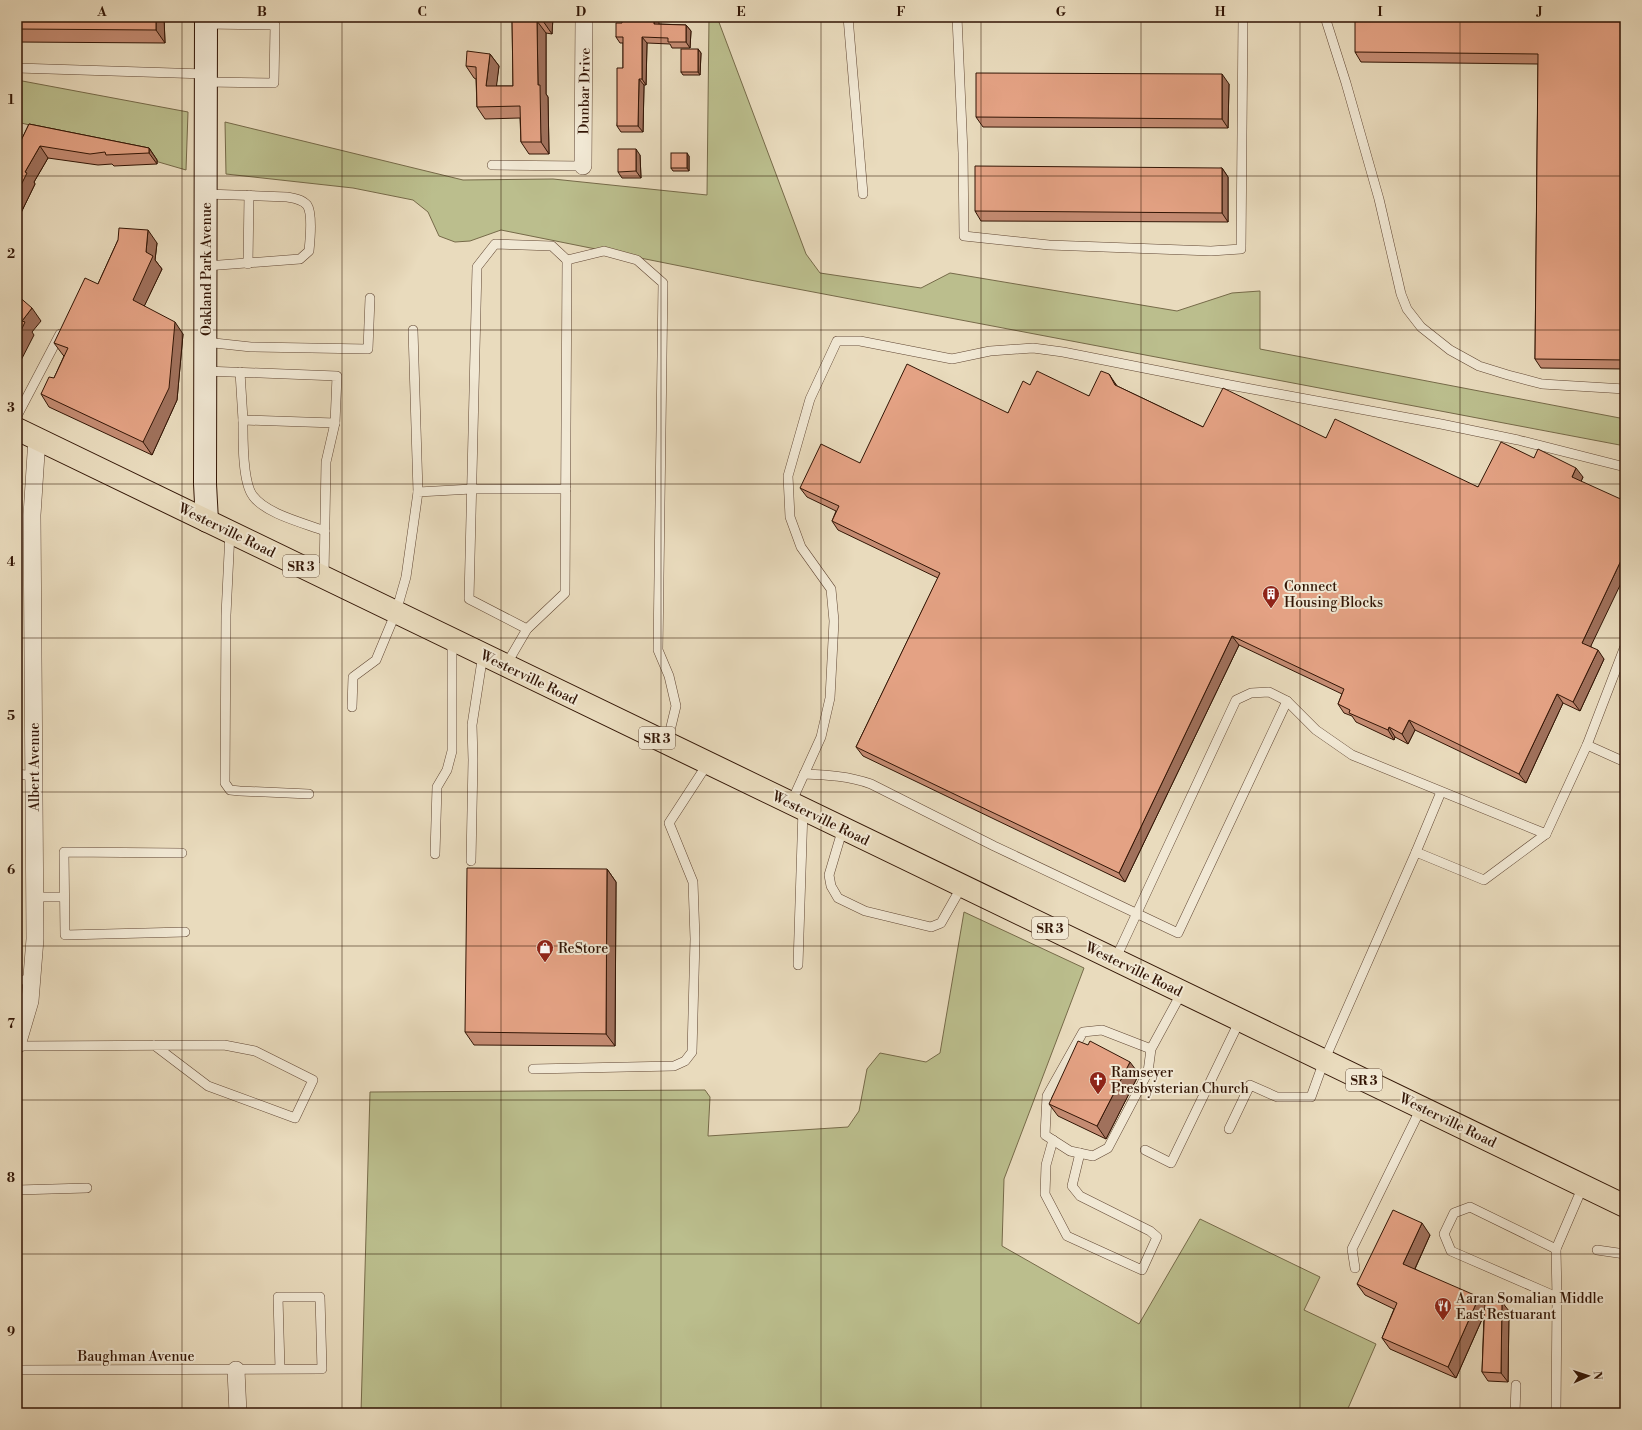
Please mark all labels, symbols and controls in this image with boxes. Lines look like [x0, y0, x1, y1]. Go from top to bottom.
text: A [96, 4, 107, 20]
text: B [257, 4, 267, 20]
text: C [417, 4, 427, 20]
text: D [576, 4, 586, 20]
text: E [736, 4, 746, 20]
text: F [896, 4, 906, 20]
text: G [1056, 4, 1067, 20]
text: H [1215, 4, 1226, 20]
text: I [1377, 4, 1383, 20]
text: J [1535, 4, 1543, 20]
street label: Dunbar Drive [575, 47, 595, 135]
text: 1 [8, 92, 15, 108]
street label: Oakland Park Avenue [198, 202, 216, 336]
text: 2 [7, 246, 15, 262]
text: 3 [7, 400, 15, 416]
street label: Westerville Road [174, 499, 278, 562]
text: 4 [7, 554, 16, 570]
road number: SR 3 [283, 555, 319, 577]
place label: Connect Housing Blocks [1284, 578, 1383, 612]
building icon: Connect Housing Blocks [1261, 584, 1281, 609]
street label: Westerville Road [476, 646, 580, 709]
text: 5 [7, 708, 15, 724]
street label: Albert Avenue [26, 722, 44, 813]
road number: SR 3 [639, 727, 675, 749]
street label: Westerville Road [768, 787, 872, 850]
text: 6 [7, 862, 15, 878]
road number: SR 3 [1032, 917, 1068, 939]
shop icon: ReStore [535, 938, 555, 963]
street label: Westerville Road [1081, 938, 1185, 1001]
place label: ReStore [558, 940, 608, 958]
text: 7 [7, 1016, 15, 1032]
place label: Ramseyer Presbysterian Church [1111, 1064, 1250, 1098]
road number: SR 3 [1346, 1069, 1382, 1091]
church icon: Ramseyer Presbysterian Church [1088, 1070, 1108, 1095]
street label: Westerville Road [1395, 1089, 1499, 1152]
text: 8 [7, 1170, 15, 1186]
place label: Aaran Somalian Middle East Restuarant [1455, 1290, 1604, 1324]
restaurant icon: Aaran Somalian Middle East Restuarant [1433, 1296, 1453, 1321]
text: 9 [7, 1324, 15, 1340]
street label: Baughman Avenue [76, 1348, 195, 1366]
north arrow [1568, 1356, 1608, 1396]
text: N [1590, 1371, 1604, 1381]

